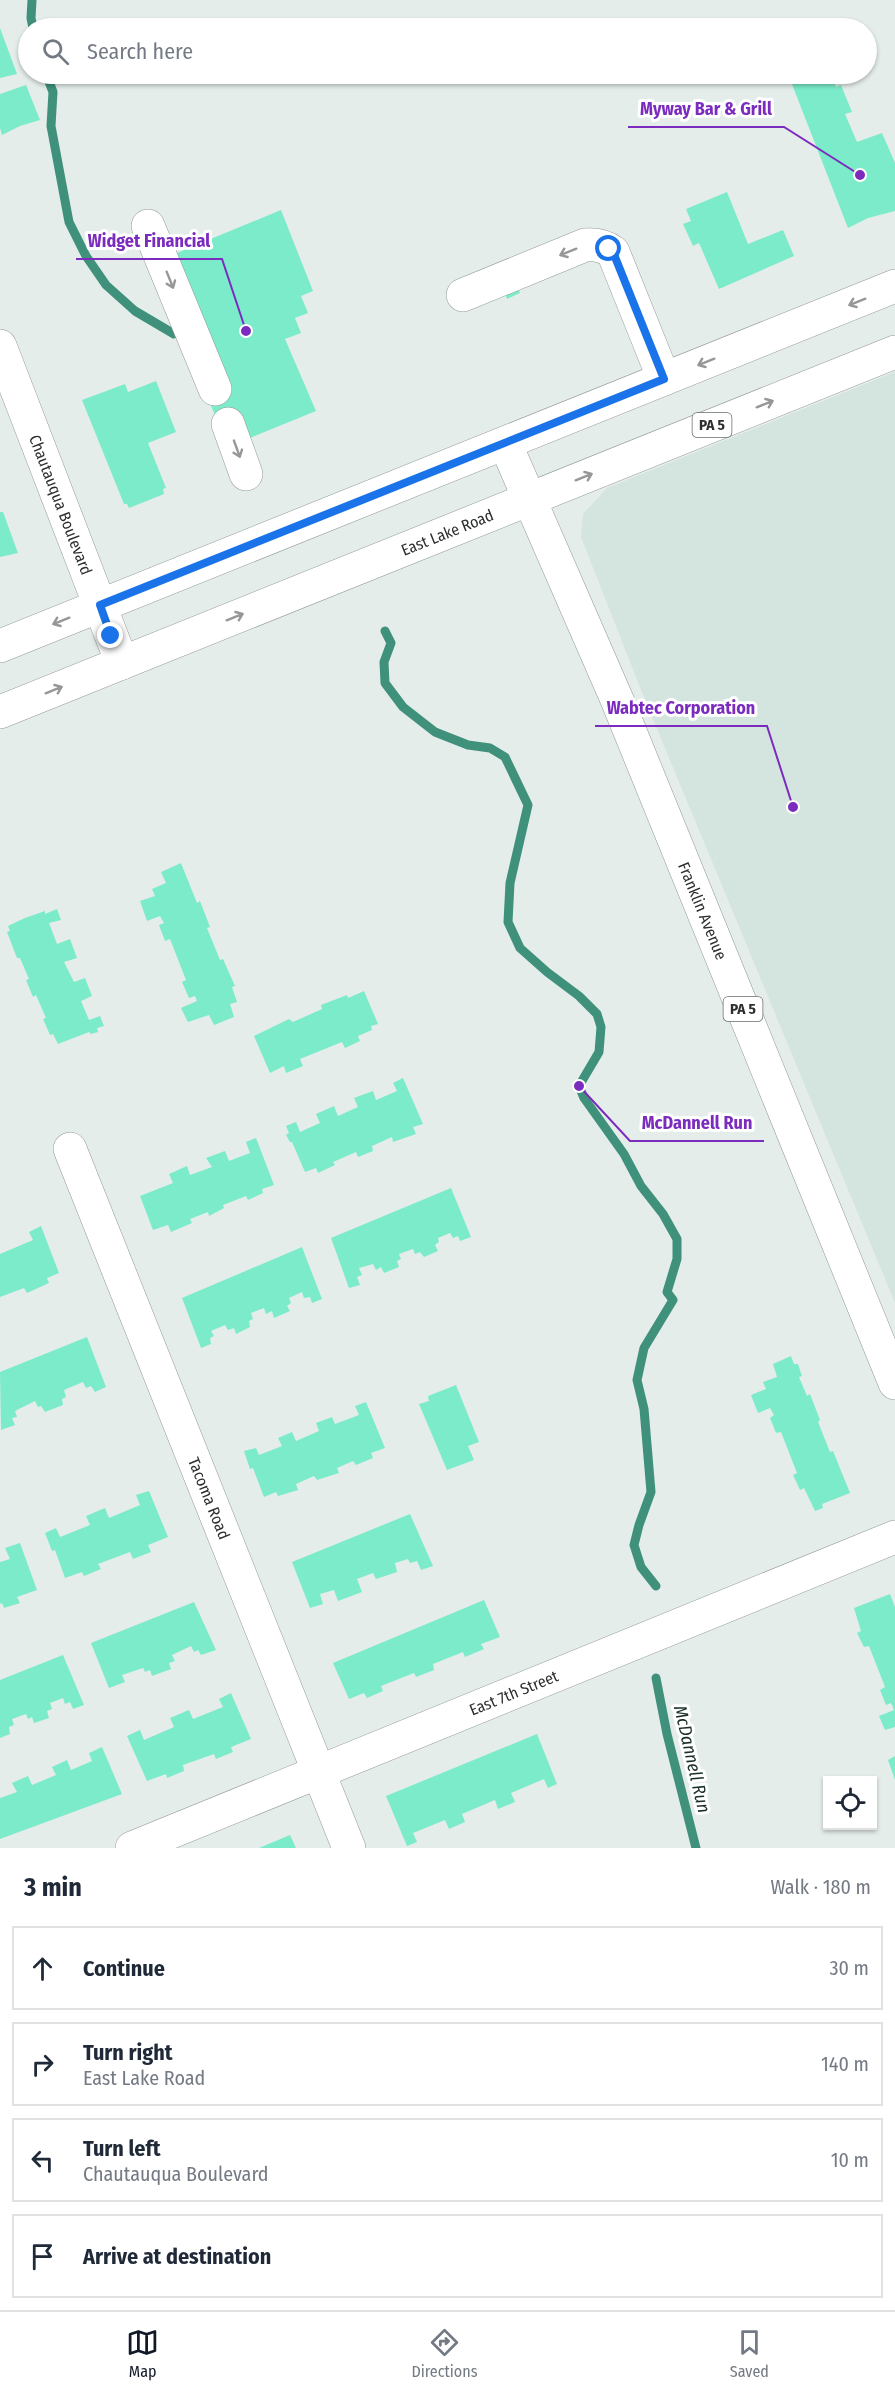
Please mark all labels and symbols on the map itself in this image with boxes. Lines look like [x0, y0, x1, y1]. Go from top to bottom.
callout: Myway Bar & Grill [628, 91, 784, 127]
text: Myway Bar & Grill [640, 98, 772, 120]
callout: Widget Financial [76, 223, 222, 259]
text: Widget Financial [88, 230, 210, 252]
route start [595, 235, 621, 261]
one-way arrow [560, 247, 578, 258]
one-way arrow [165, 271, 176, 289]
one-way arrow [848, 297, 866, 308]
one-way arrow [697, 357, 715, 368]
one-way arrow [755, 398, 774, 409]
road number: PA 5 [692, 413, 732, 437]
street label: Chautauqua Boulevard [25, 432, 96, 578]
one-way arrow [233, 439, 244, 458]
one-way arrow [574, 471, 593, 482]
street label: East Lake Road [398, 506, 496, 560]
one-way arrow [225, 611, 244, 622]
one-way arrow [53, 616, 71, 627]
route end [97, 622, 123, 648]
one-way arrow [45, 684, 63, 695]
callout: Wabtec Corporation [595, 690, 767, 726]
text: Wabtec Corporation [607, 697, 755, 719]
street label: Franklin Avenue [674, 859, 731, 963]
road number: PA 5 [724, 997, 762, 1021]
callout: McDannell Run [630, 1105, 764, 1141]
text: McDannell Run [642, 1112, 752, 1134]
street label: Tacoma Road [184, 1455, 234, 1542]
street label: East 7th Street [467, 1666, 562, 1720]
water label: McDannell Run [669, 1703, 715, 1815]

